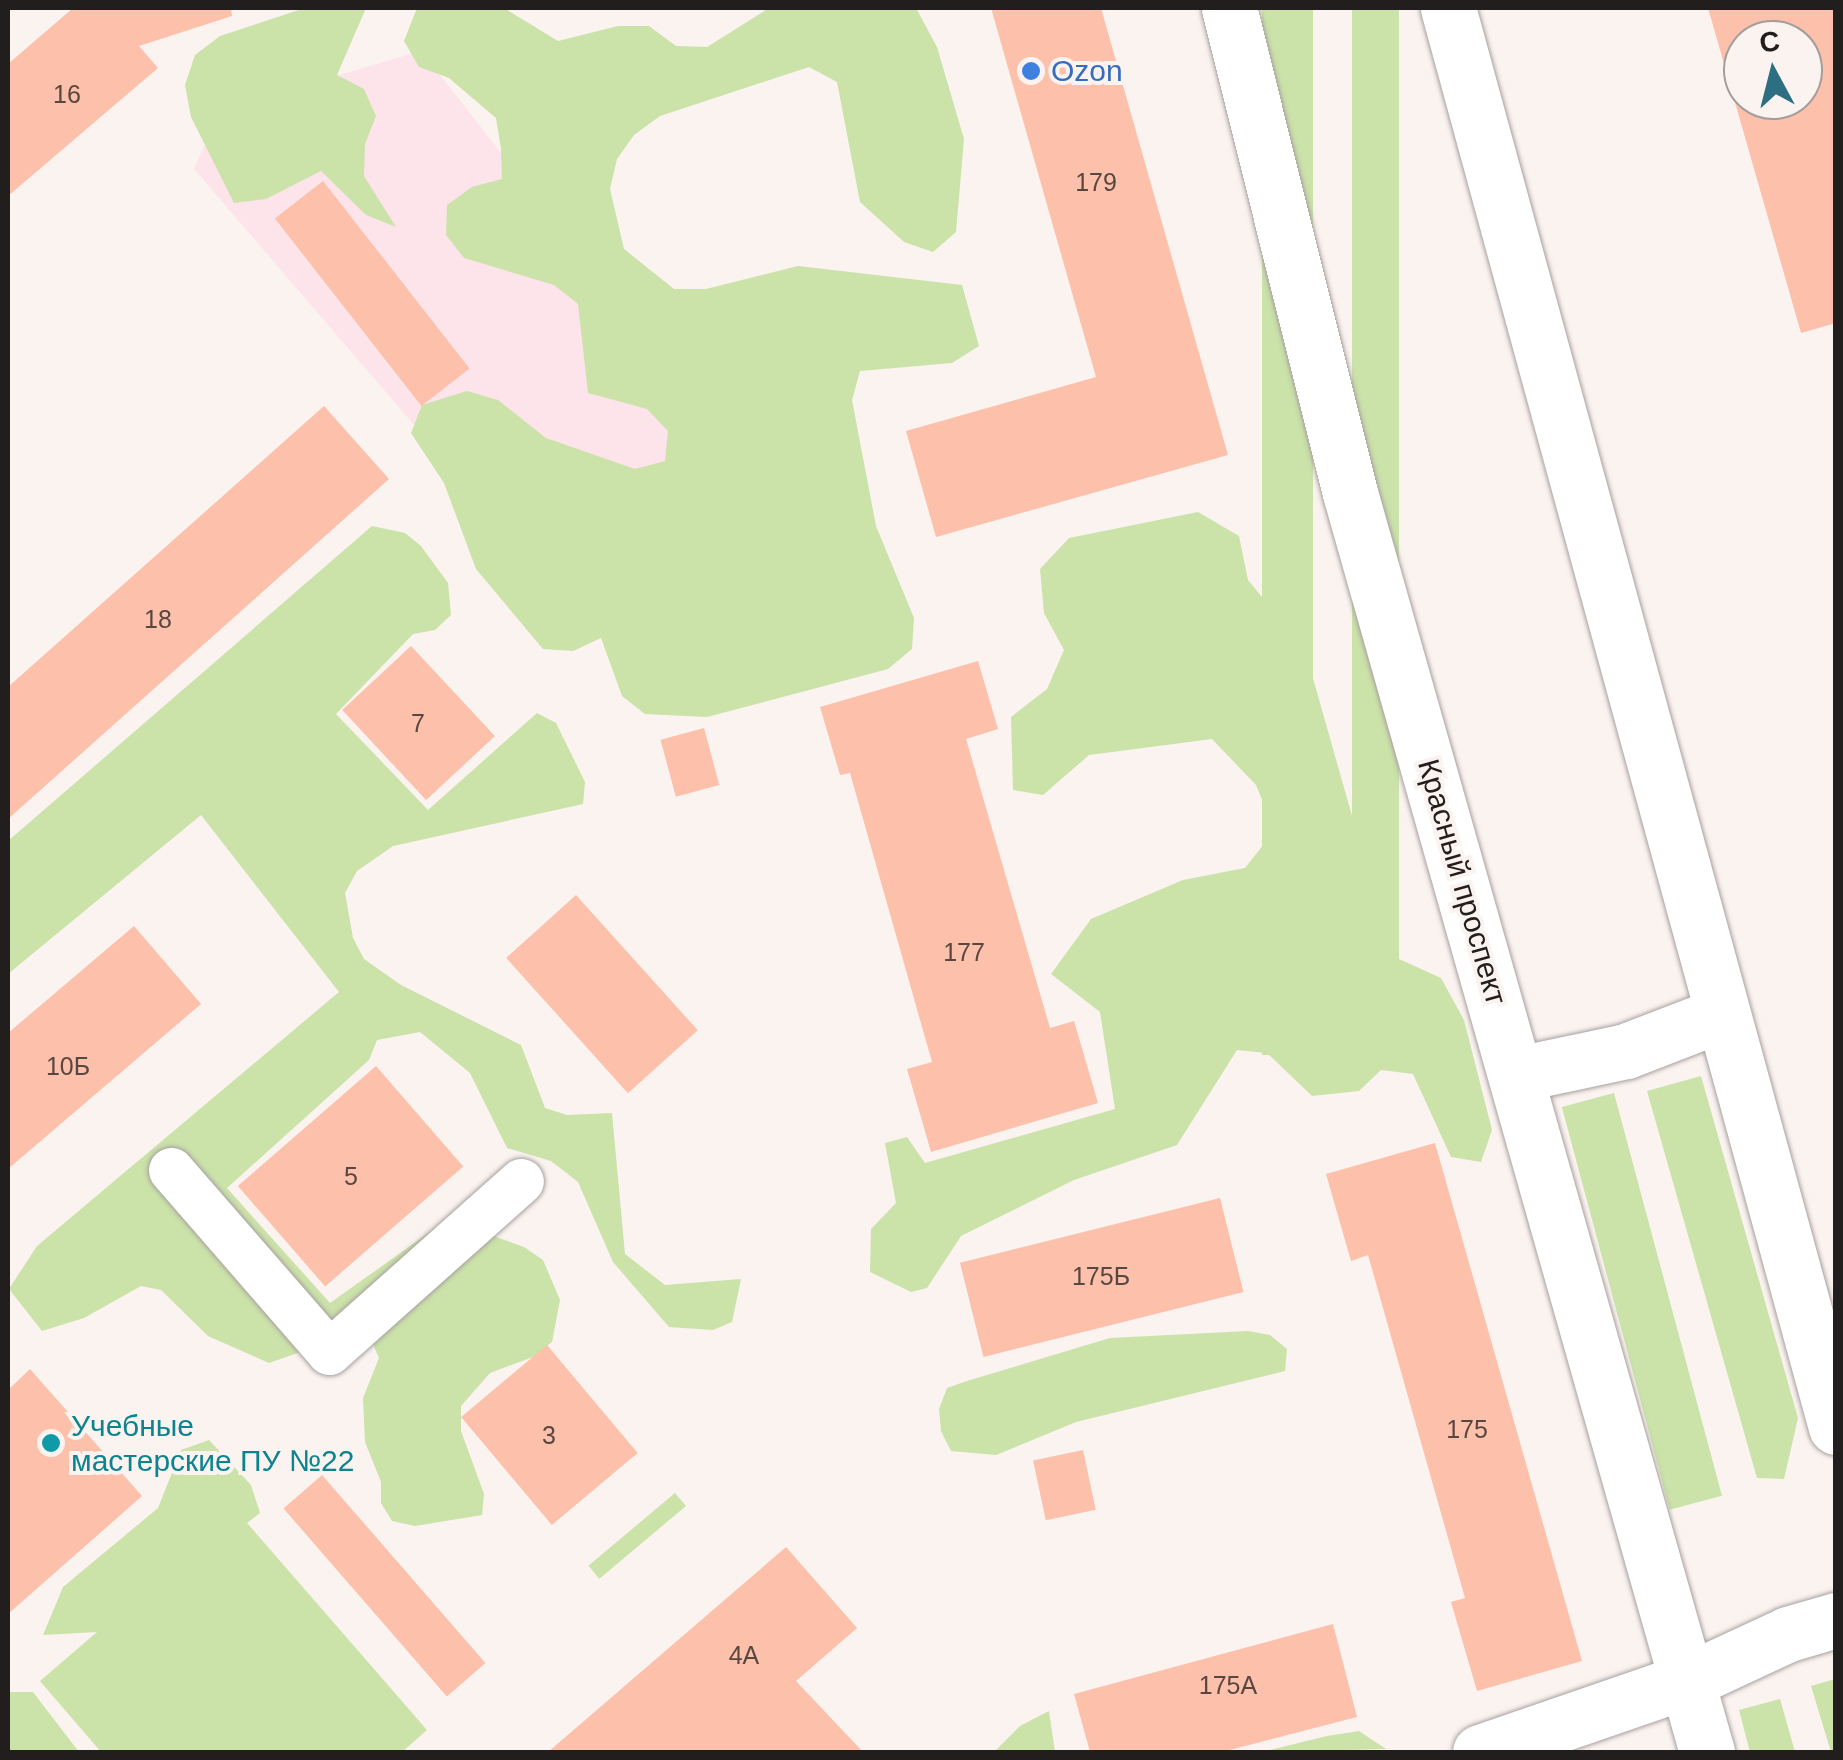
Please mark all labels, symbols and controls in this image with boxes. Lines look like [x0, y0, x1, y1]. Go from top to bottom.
north arrow [1723, 20, 1823, 120]
text: С [1758, 25, 1781, 58]
place label: Ozon [1051, 53, 1123, 89]
marker: Ozon [1020, 60, 1042, 82]
house number: 16 [53, 79, 81, 109]
house number: 179 [1075, 167, 1117, 197]
house number: 18 [144, 604, 172, 634]
house number: 7 [411, 708, 425, 738]
street label: Красный проспект [1410, 755, 1514, 1009]
house number: 177 [943, 937, 985, 967]
house number: 10Б [46, 1051, 90, 1081]
house number: 5 [344, 1161, 358, 1191]
house number: 175Б [1072, 1261, 1130, 1291]
place label: Учебные мастерские ПУ №22 [71, 1408, 354, 1478]
house number: 175 [1446, 1414, 1488, 1444]
house number: 3 [542, 1420, 556, 1450]
marker: Учебные мастерские ПУ №22 [40, 1432, 62, 1454]
house number: 4А [729, 1640, 759, 1670]
house number: 175А [1199, 1670, 1257, 1700]

